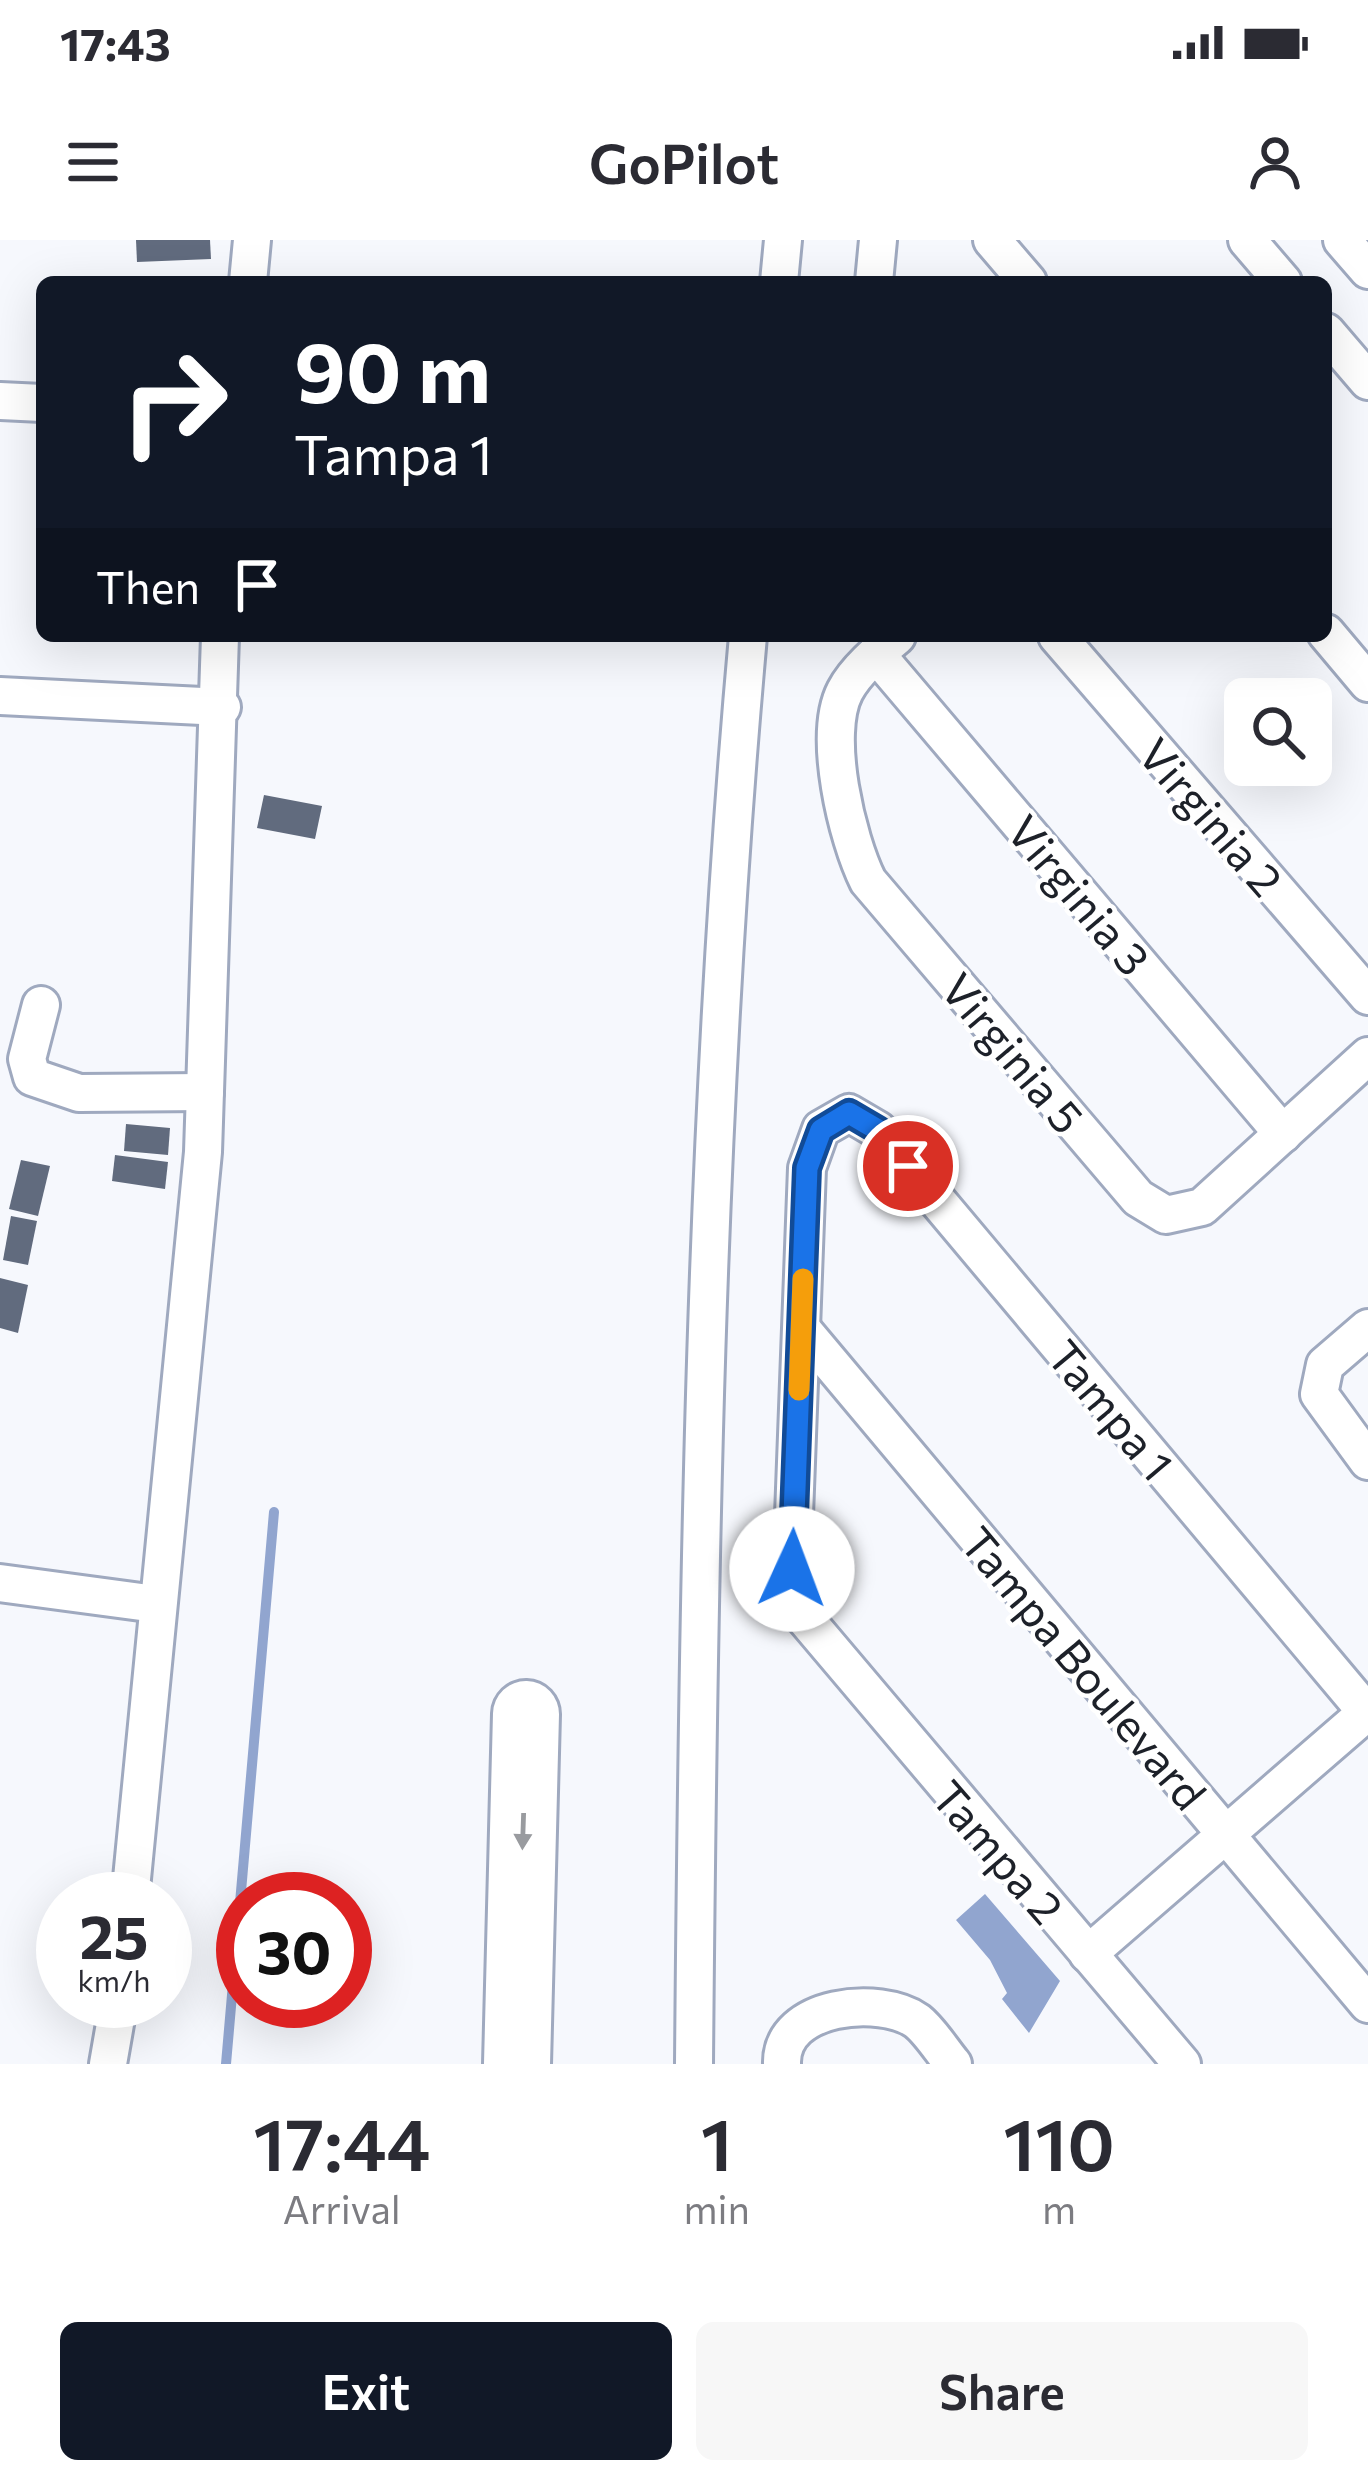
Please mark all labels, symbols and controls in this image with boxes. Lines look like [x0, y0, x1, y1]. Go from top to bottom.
text: 17:43 [60, 15, 171, 70]
icon: menu [60, 129, 126, 195]
text: GoPilot [589, 129, 779, 195]
icon: person [1242, 129, 1308, 195]
text: 90 m [294, 318, 491, 420]
icon: right [96, 324, 252, 480]
text: Tampa 1 [294, 420, 493, 486]
icon: arrive [224, 552, 290, 618]
text: Then [96, 558, 200, 613]
map controls [1224, 678, 1332, 786]
button: search [1224, 678, 1332, 786]
street label: Virginia 2 [1129, 726, 1295, 906]
street label: Virginia 3 [997, 803, 1163, 985]
street label: Virginia 5 [931, 961, 1097, 1143]
pin [857, 1115, 959, 1217]
icon: arrive [875, 1133, 941, 1199]
street label: Tampa 1 [1038, 1328, 1186, 1490]
position arrow [729, 1506, 855, 1632]
street label: Tampa Boulevard [951, 1515, 1219, 1819]
street label: Tampa 2 [922, 1768, 1076, 1934]
one-way arrow [513, 1813, 532, 1851]
speed limit sign: 30 [216, 1872, 372, 2028]
text: 25 [79, 1898, 149, 1971]
text: km/h [78, 1961, 150, 1998]
text: 17:44 [253, 2098, 430, 2186]
text: 1 [701, 2098, 733, 2186]
text: 110 [1003, 2098, 1115, 2186]
text: Arrival [283, 2184, 401, 2232]
text: min [684, 2184, 750, 2232]
text: m [1042, 2184, 1076, 2232]
button: Exit [60, 2322, 672, 2460]
button: Share [696, 2322, 1308, 2460]

